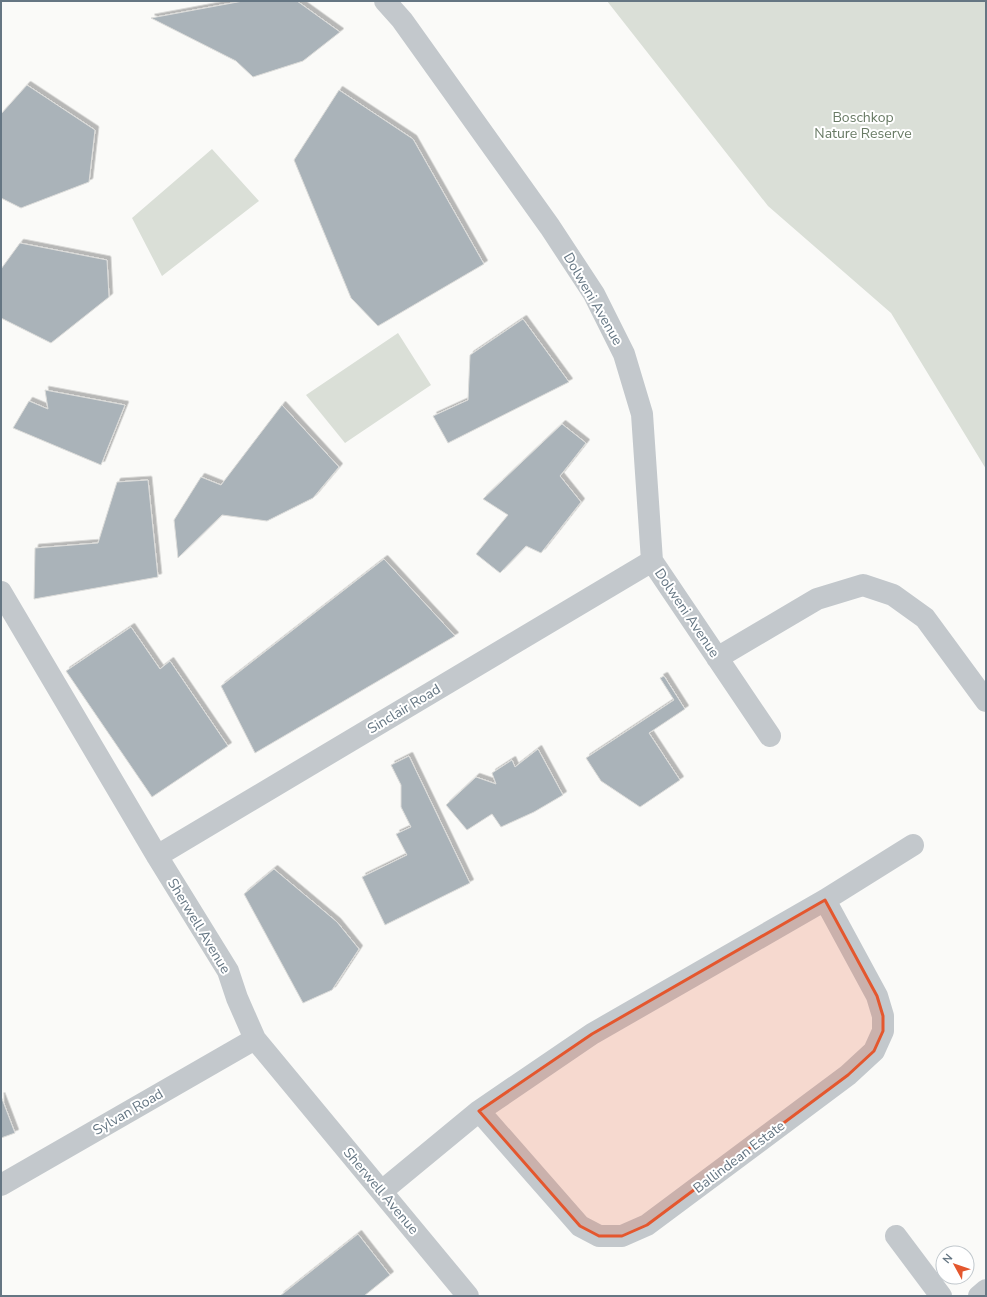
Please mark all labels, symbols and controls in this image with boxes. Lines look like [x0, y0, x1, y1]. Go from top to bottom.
park label: Boschkop Nature Reserve [814, 108, 912, 143]
street label: Dolweni Avenue [559, 249, 627, 349]
street label: Dolweni Avenue [650, 565, 724, 661]
street label: Sinclair Road [364, 680, 444, 738]
street label: Sherwell Avenue [163, 875, 235, 977]
street label: Sylvan Road [89, 1084, 167, 1140]
street label: Ballindean Estate [689, 1116, 789, 1198]
street label: Sherwell Avenue [339, 1143, 423, 1239]
north arrow [935, 1245, 975, 1285]
text: N [939, 1251, 956, 1267]

